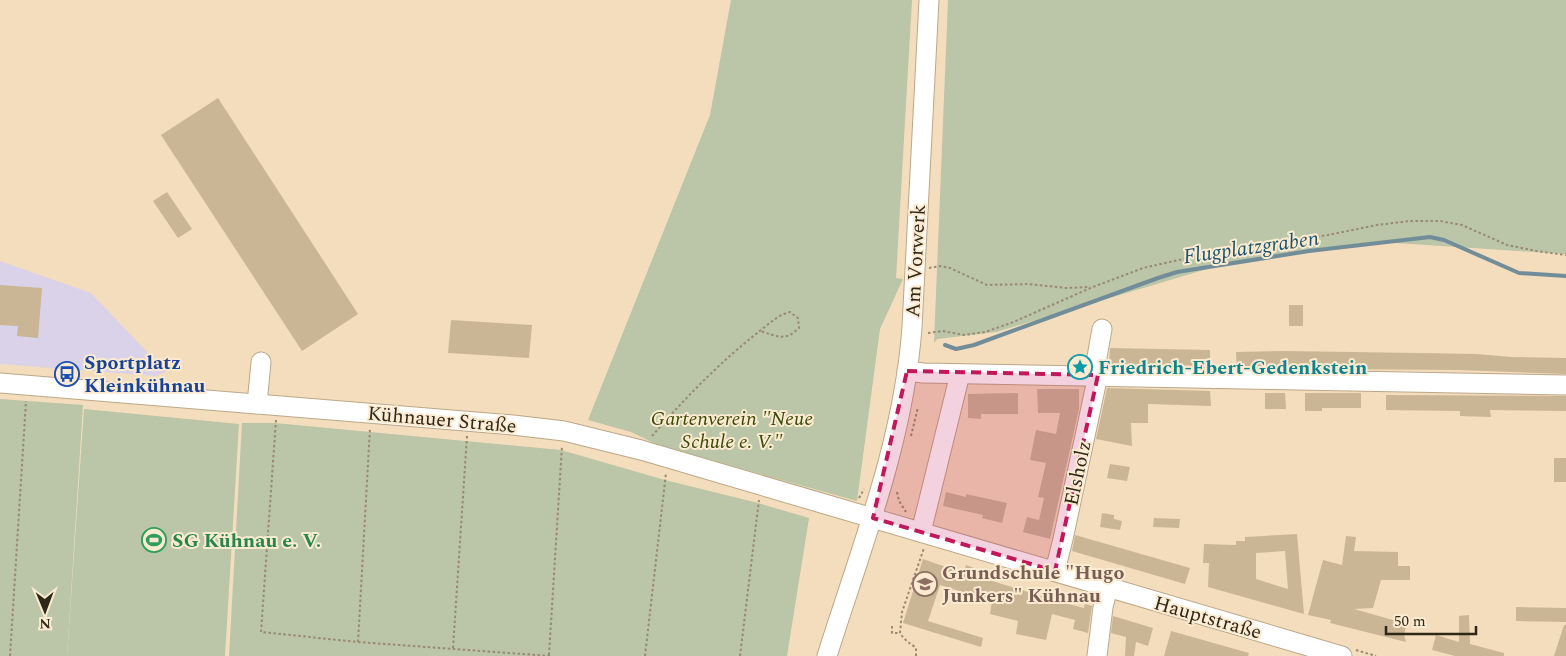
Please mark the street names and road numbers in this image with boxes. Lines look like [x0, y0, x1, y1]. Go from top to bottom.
street label: Am Vorwerk [898, 204, 934, 319]
street label: Kühnauer Straße [366, 399, 518, 441]
street label: Elsholz [1056, 438, 1099, 508]
street label: Hauptstraße [1150, 588, 1265, 648]

